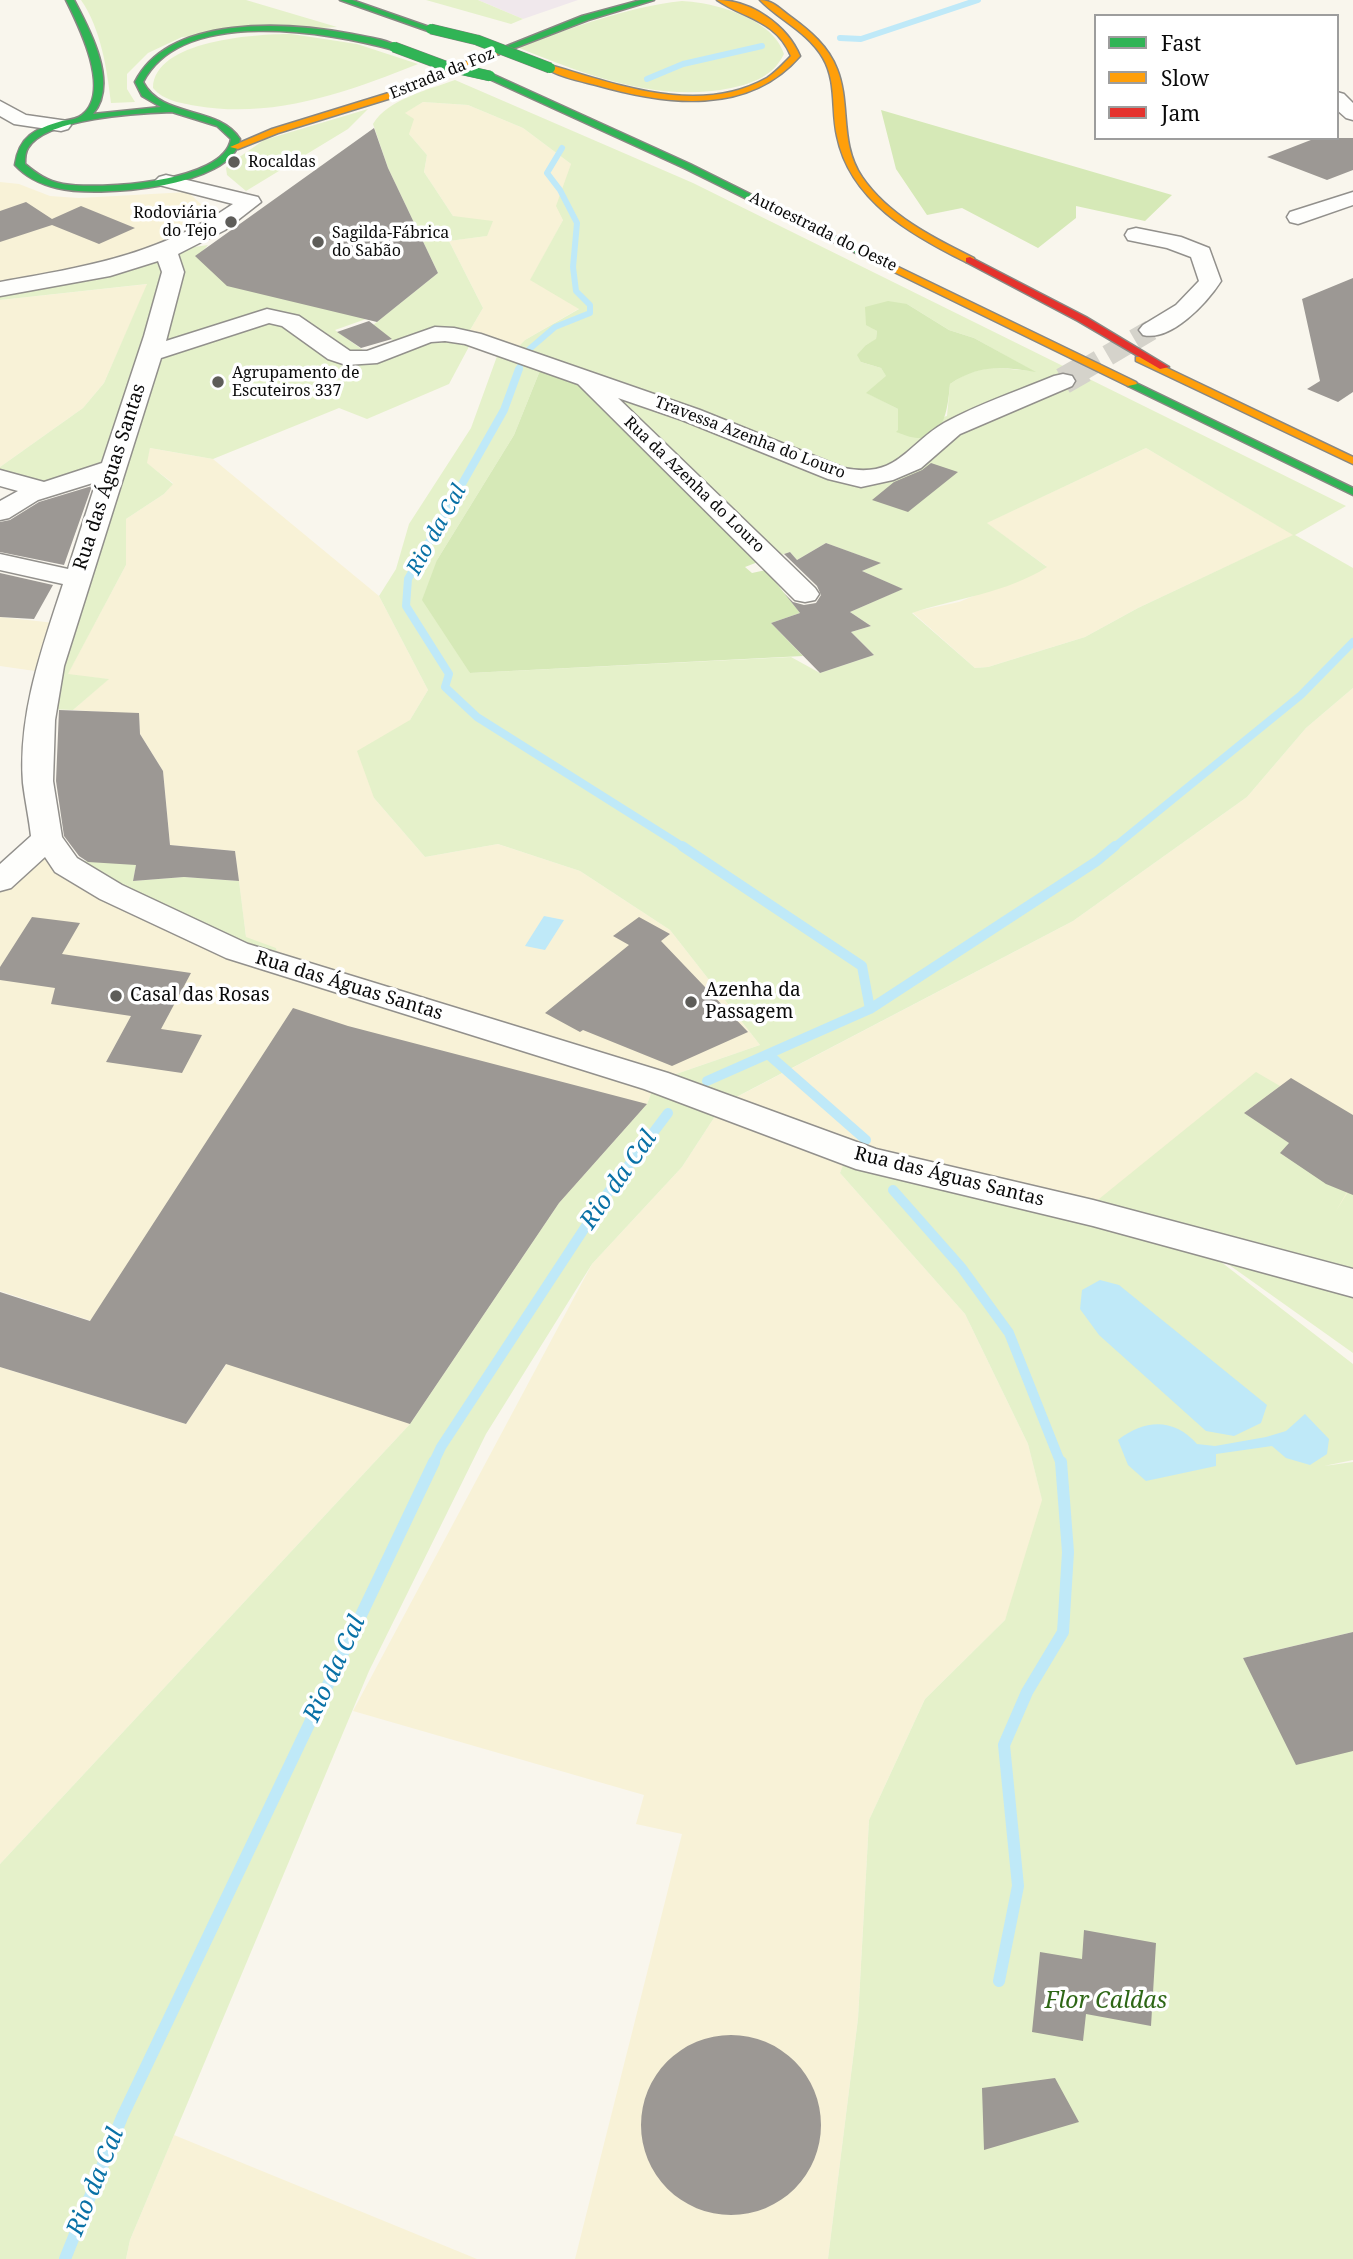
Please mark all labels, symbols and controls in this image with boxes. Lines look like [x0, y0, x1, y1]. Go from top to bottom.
legend [1094, 14, 1339, 140]
text: Fast [1161, 29, 1201, 57]
street label: Estrada da Foz [387, 44, 497, 104]
text: Slow [1161, 64, 1209, 92]
text: Jam [1161, 99, 1200, 127]
place label: Rocaldas [248, 152, 316, 172]
marker: Rocaldas [226, 154, 242, 170]
street label: Autoestrada do Oeste [746, 188, 900, 276]
place label: Rodoviária do Tejo [133, 203, 217, 241]
marker: Rodoviária do Tejo [223, 214, 239, 230]
place label: Sagilda-Fábrica do Sabão [332, 223, 449, 261]
marker: Sagilda-Fábrica do Sabão [310, 234, 326, 250]
place label: Agrupamento de Escuteiros 337 [232, 363, 360, 401]
marker: Agrupamento de Escuteiros 337 [210, 374, 226, 390]
street label: Rua das Águas Santas [69, 381, 151, 573]
street label: Travessa Azenha do Louro [652, 393, 848, 483]
street label: Rua da Azenha do Louro [620, 413, 768, 557]
water label: Rio da Cal [402, 480, 472, 580]
street label: Rua das Águas Santas [253, 947, 445, 1025]
place label: Azenha da Passagem [705, 980, 801, 1024]
place label: Casal das Rosas [130, 985, 270, 1007]
marker: Casal das Rosas [108, 988, 124, 1004]
marker: Azenha da Passagem [683, 994, 699, 1010]
water label: Rio da Cal [575, 1125, 663, 1235]
street label: Rua das Águas Santas [852, 1142, 1046, 1212]
water label: Rio da Cal [298, 1611, 372, 1727]
park label: Flor Caldas [1045, 1987, 1167, 2015]
water label: Rio da Cal [61, 2124, 131, 2240]

